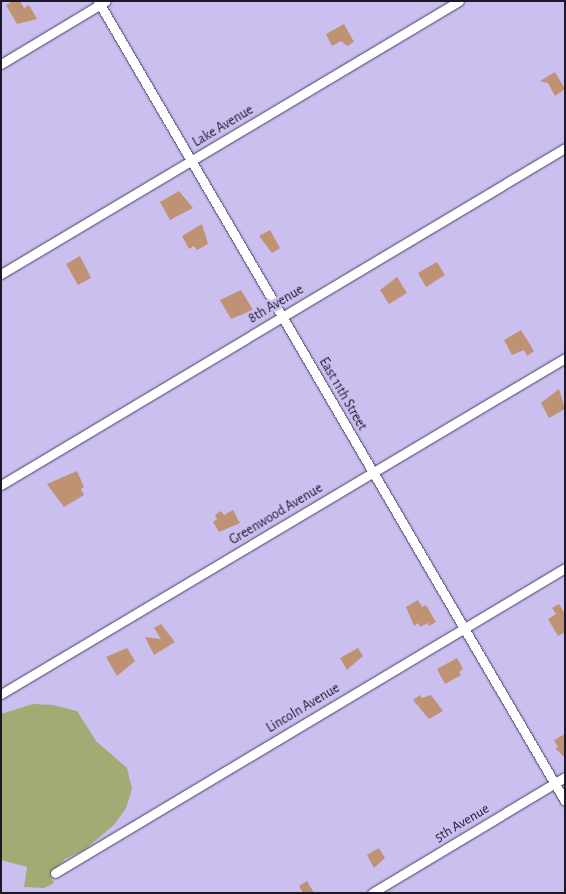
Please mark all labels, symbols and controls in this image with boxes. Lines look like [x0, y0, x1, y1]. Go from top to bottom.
street label: Lake Avenue [190, 101, 256, 151]
street label: 8th Avenue [245, 281, 307, 327]
street label: East 11th Street [315, 354, 371, 434]
street label: Greenwood Avenue [226, 480, 326, 548]
street label: Lincoln Avenue [263, 680, 343, 736]
street label: 5th Avenue [432, 800, 492, 846]

